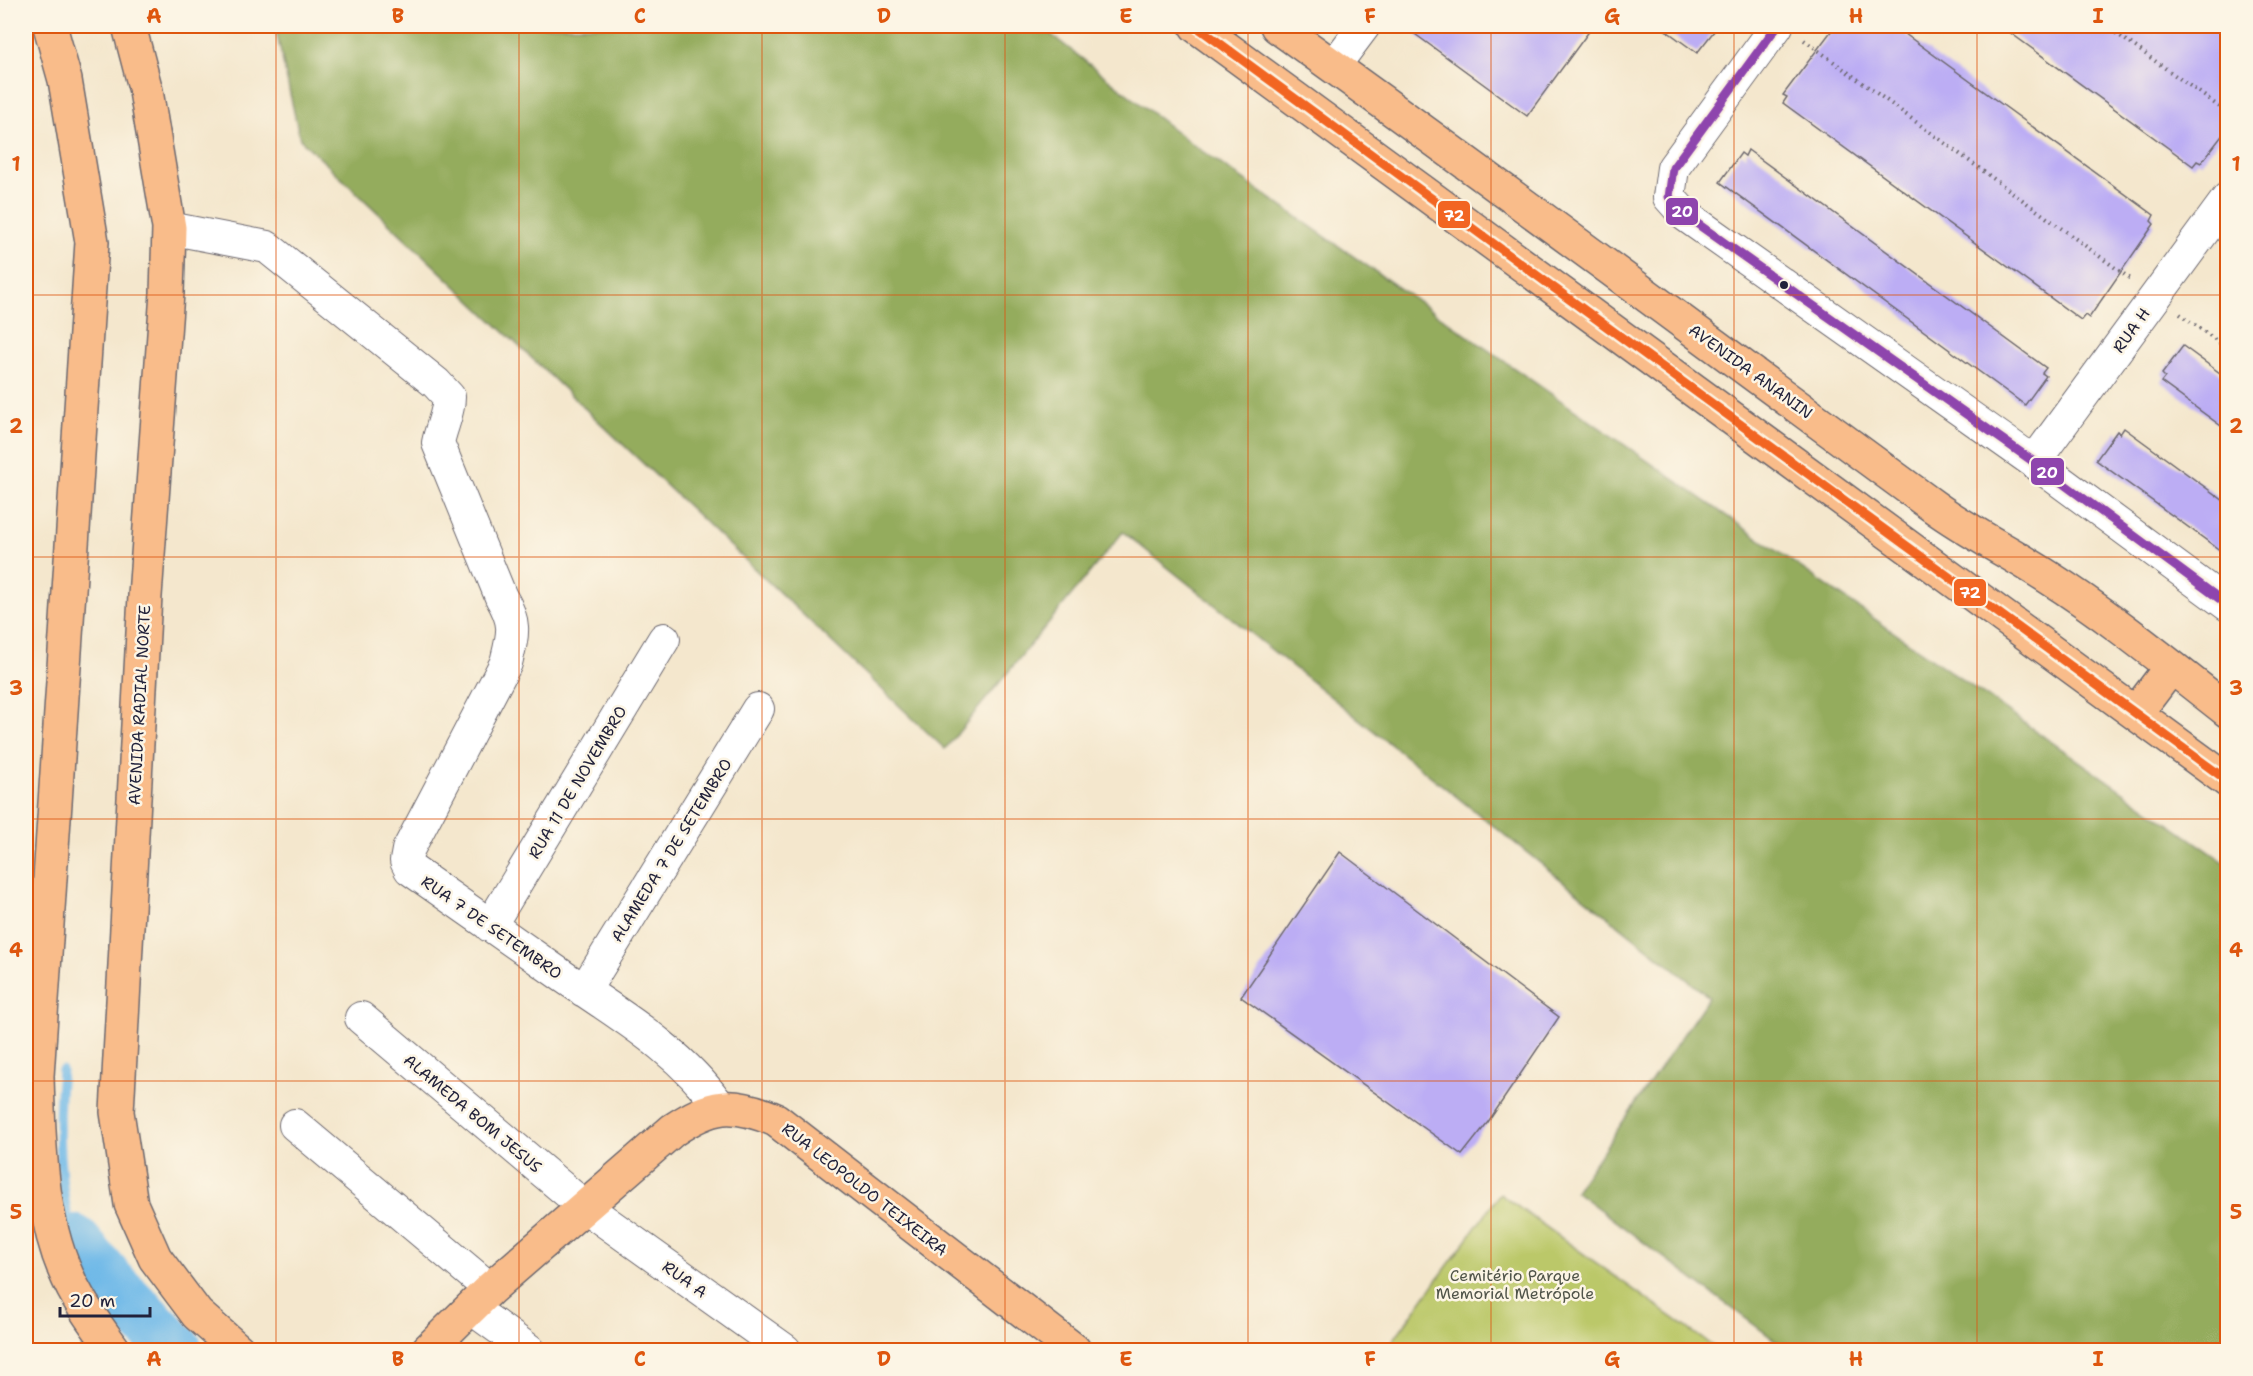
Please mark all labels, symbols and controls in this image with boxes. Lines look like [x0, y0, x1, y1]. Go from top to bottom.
text: A [146, 3, 162, 29]
text: B [392, 3, 404, 29]
text: C [634, 3, 646, 29]
text: D [877, 3, 891, 29]
text: E [1119, 3, 1133, 29]
text: F [1364, 3, 1376, 29]
text: G [1604, 3, 1620, 29]
text: H [1849, 3, 1863, 29]
text: I [2092, 3, 2104, 29]
text: 1 [11, 151, 21, 177]
text: 1 [2231, 151, 2241, 177]
line badge: 20 [1665, 197, 1699, 226]
line badge: 72 [1437, 200, 1471, 229]
text: 20 [1671, 201, 1693, 222]
text: 72 [1443, 205, 1465, 226]
unlabelled marker [1778, 279, 1790, 291]
street label: RUA H [2108, 304, 2155, 357]
street label: AVENIDA ANANIN [1685, 319, 1817, 423]
text: 2 [9, 413, 23, 439]
text: 2 [2229, 413, 2243, 439]
line badge: 20 [2030, 457, 2065, 486]
text: 20 [2036, 462, 2058, 483]
line badge: 72 [1953, 578, 1987, 607]
text: 72 [1959, 582, 1981, 603]
street label: AVENIDA RADIAL NORTE [124, 604, 155, 806]
text: 3 [9, 675, 23, 701]
text: 3 [2229, 675, 2243, 701]
street label: RUA 11 DE NOVEMBRO [523, 702, 631, 863]
street label: ALAMEDA 7 DE SETEMBRO [606, 755, 737, 946]
street label: RUA 7 DE SETEMBRO [417, 871, 566, 984]
text: 4 [9, 937, 23, 963]
text: 4 [2229, 937, 2243, 963]
street label: ALAMEDA BOM JESUS [399, 1049, 546, 1177]
street label: RUA LEOPOLDO TEIXEIRA [778, 1118, 952, 1261]
text: 5 [10, 1199, 22, 1225]
text: 5 [2230, 1199, 2242, 1225]
street label: RUA A [658, 1256, 711, 1303]
park label: Cemitério Parque Memorial Metrópole [1436, 1265, 1594, 1304]
scale bar [60, 1280, 150, 1318]
text: 20 m [69, 1289, 115, 1313]
text: A [146, 1346, 162, 1372]
text: B [392, 1346, 404, 1372]
text: C [634, 1346, 646, 1372]
text: D [877, 1346, 891, 1372]
text: E [1119, 1346, 1133, 1372]
text: F [1364, 1346, 1376, 1372]
text: G [1604, 1346, 1620, 1372]
text: H [1849, 1346, 1863, 1372]
text: I [2092, 1346, 2104, 1372]

